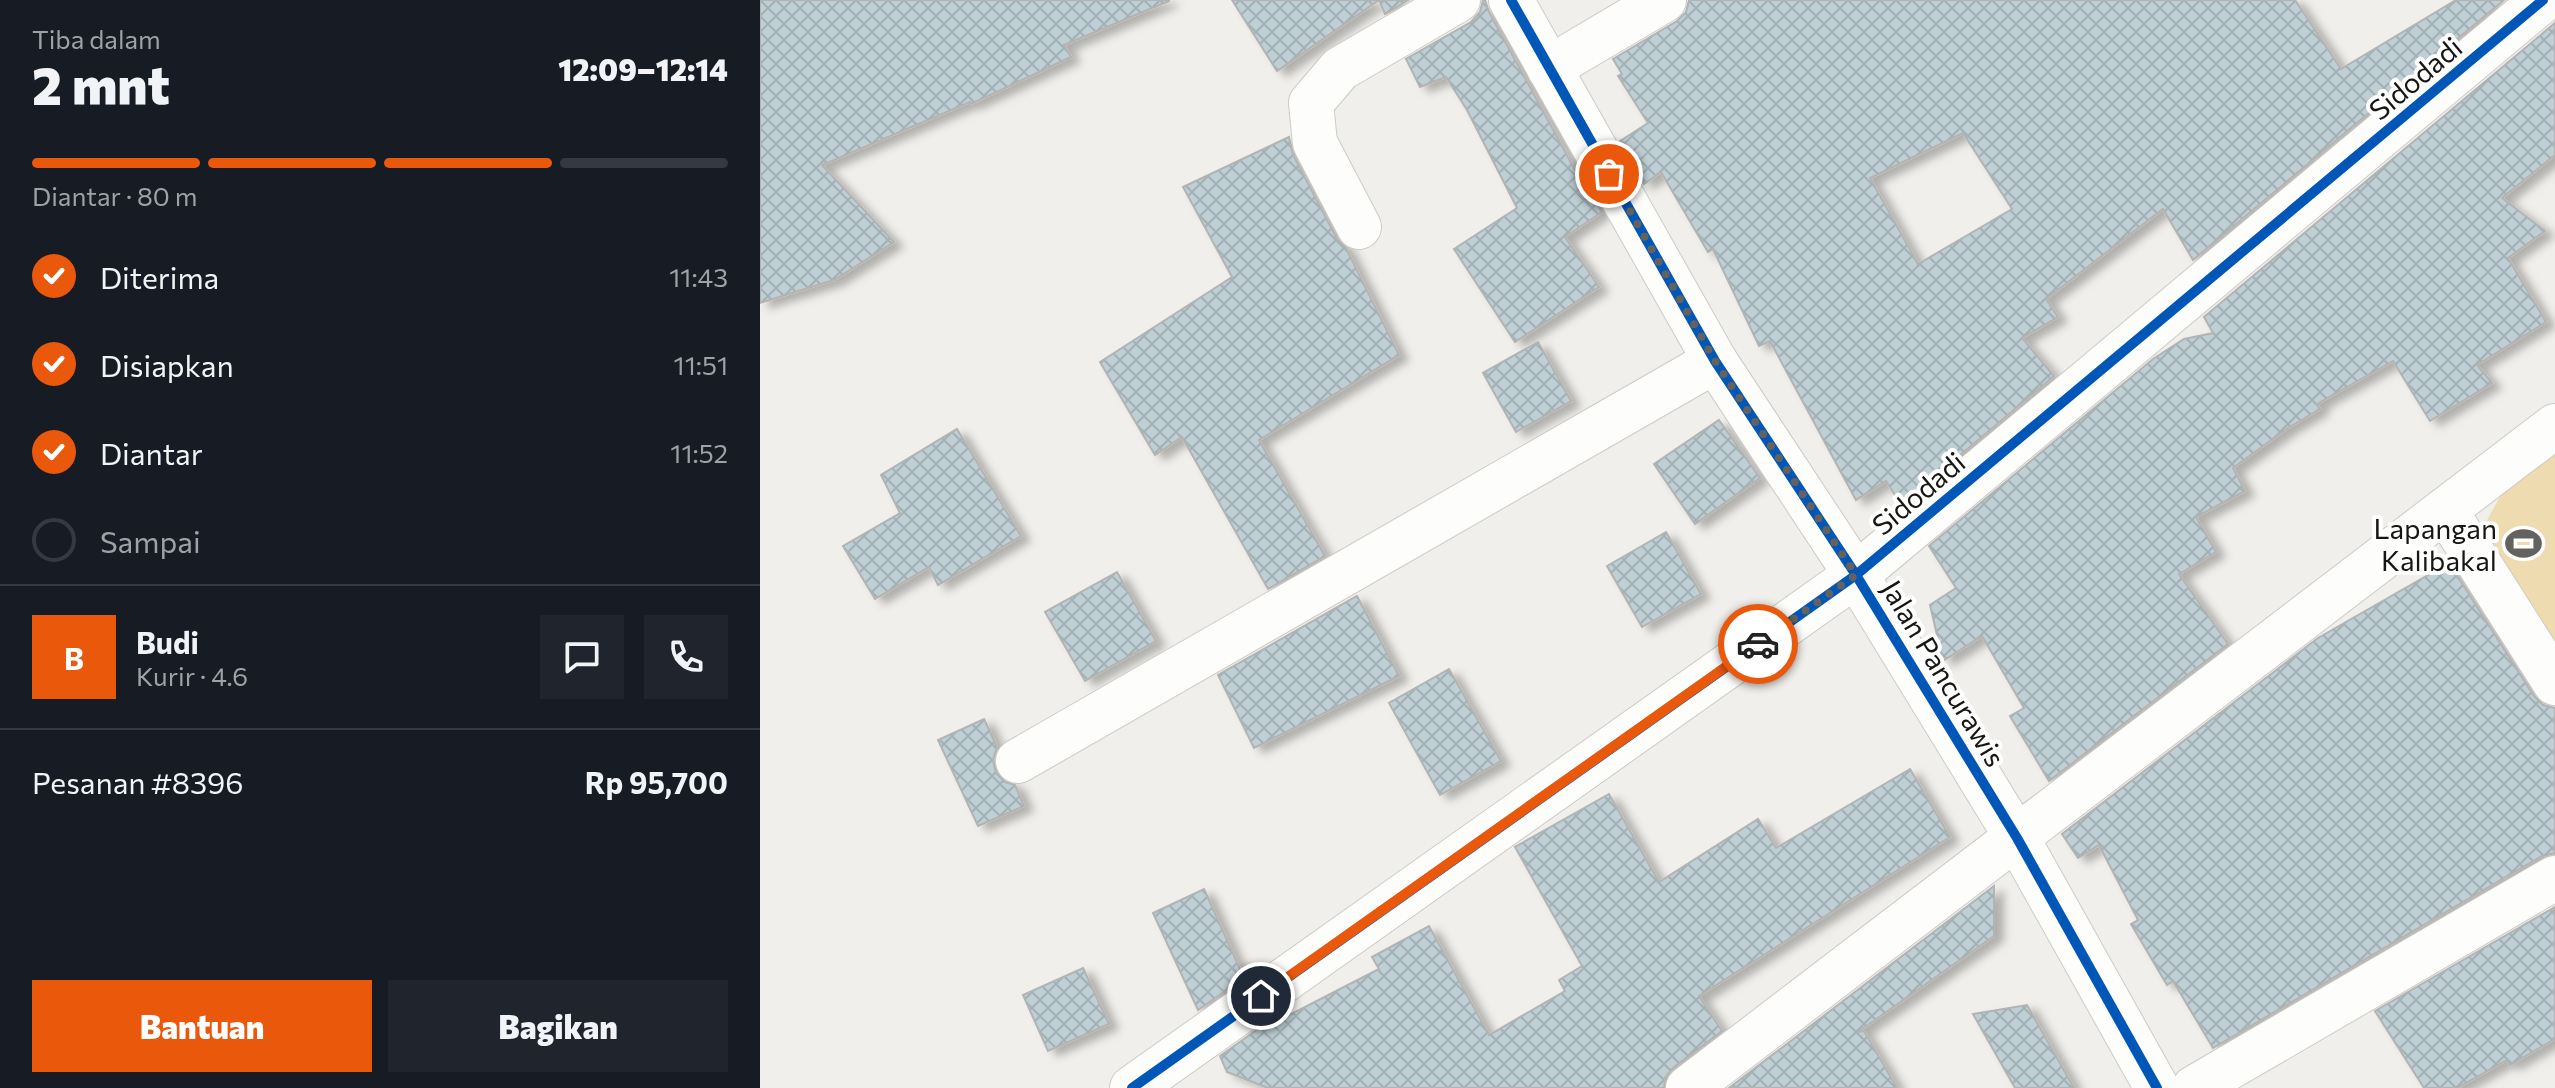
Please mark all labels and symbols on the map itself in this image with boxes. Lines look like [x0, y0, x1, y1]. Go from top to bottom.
street label: Sidodadi [2362, 29, 2468, 127]
pin [1575, 140, 1643, 208]
street label: Sidodadi [1865, 444, 1971, 542]
place label: Lapangan Kalibakal [2373, 511, 2497, 577]
sports icon: Lapangan Kalibakal [2504, 525, 2542, 563]
street label: Jalan Pancurawis [1875, 574, 2013, 772]
courier [1718, 604, 1798, 684]
pin [1227, 962, 1295, 1030]

